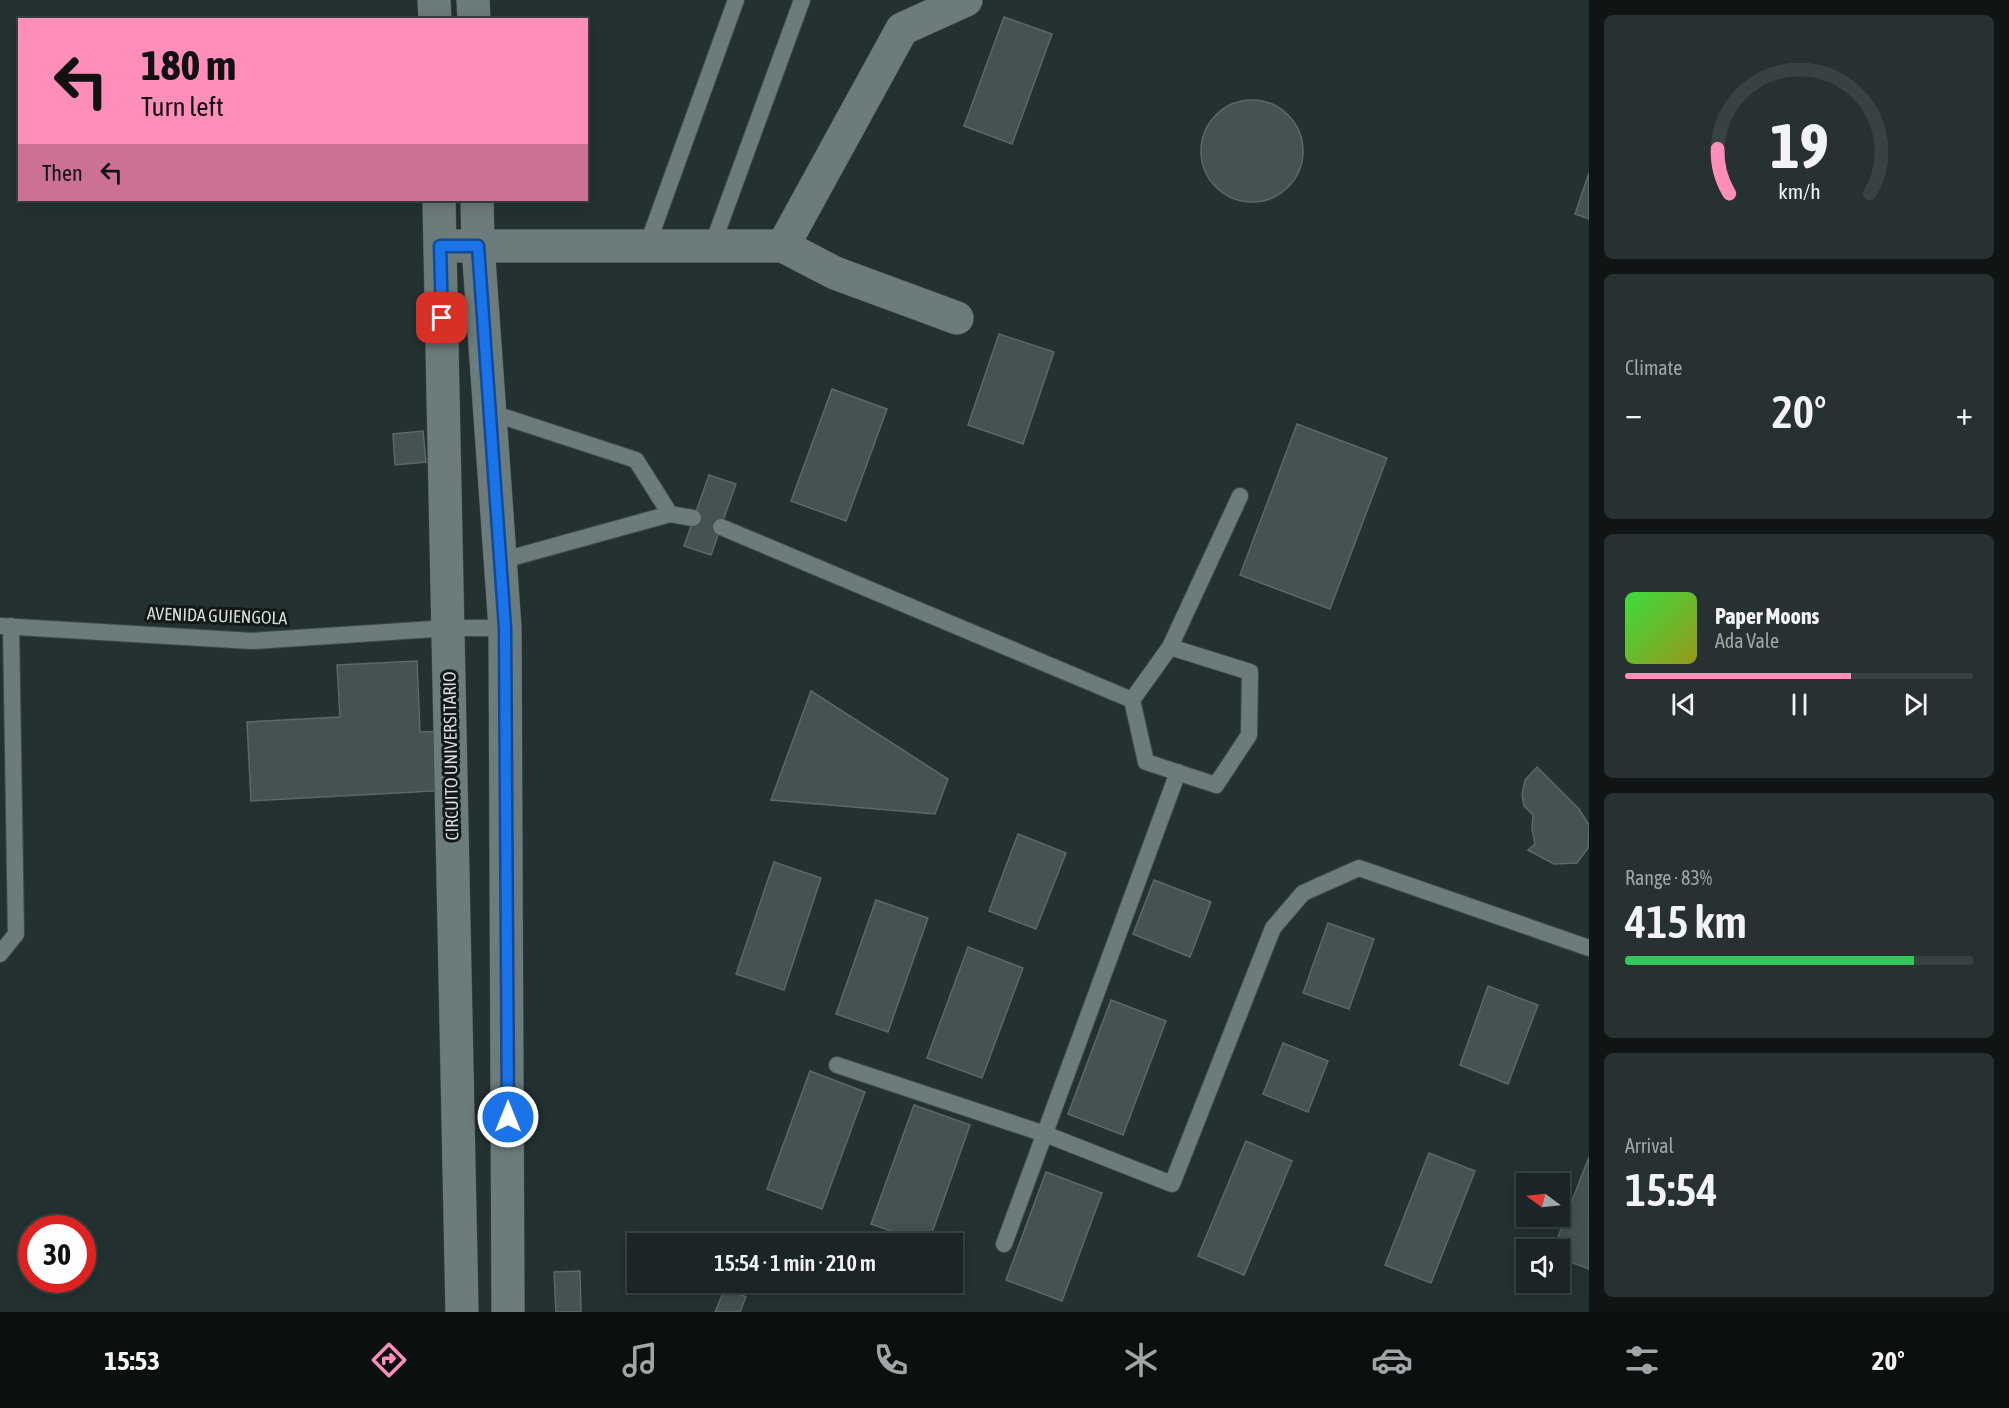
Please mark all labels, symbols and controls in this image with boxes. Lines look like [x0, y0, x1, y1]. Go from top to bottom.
text: 180 m [141, 41, 236, 89]
icon: left [42, 42, 120, 120]
text: Turn left [141, 91, 224, 122]
text: 19 [1770, 110, 1828, 181]
icon: left [95, 156, 128, 189]
text: Then [42, 160, 83, 186]
text: km/h [1778, 180, 1820, 205]
pin [416, 292, 467, 343]
icon: arrive [425, 301, 458, 334]
text: Climate [1625, 356, 1682, 379]
text: 20° [1772, 386, 1826, 438]
text: − [1625, 394, 1642, 432]
text: + [1956, 394, 1973, 432]
street label: AVENIDA GUIENGOLA [146, 603, 288, 628]
text: Paper Moons [1715, 603, 1819, 629]
text: Ada Vale [1715, 629, 1779, 652]
street label: CIRCUITO UNIVERSITARIO [439, 671, 462, 841]
icon: previous [1667, 688, 1700, 721]
icon: pause [1783, 688, 1816, 721]
icon: next [1899, 688, 1932, 721]
text: Range · 83% [1625, 866, 1712, 889]
text: 415 km [1625, 896, 1747, 948]
position arrow [476, 1085, 540, 1149]
text: Arrival [1625, 1134, 1674, 1157]
text: 15:54 [1625, 1164, 1718, 1216]
north arrow [1516, 1173, 1570, 1227]
map controls [1516, 1173, 1570, 1293]
speed limit sign: 30 [18, 1215, 96, 1293]
button: sound [1516, 1239, 1570, 1293]
text: 15:54 · 1 min · 210 m [714, 1250, 876, 1276]
icon: directions [368, 1339, 410, 1381]
icon: music [619, 1339, 661, 1381]
icon: phone [870, 1339, 912, 1381]
icon: climate [1120, 1339, 1162, 1381]
icon: car [1371, 1339, 1413, 1381]
icon: filters [1621, 1339, 1663, 1381]
text: 15:53 [104, 1345, 160, 1376]
text: 20° [1872, 1345, 1905, 1376]

